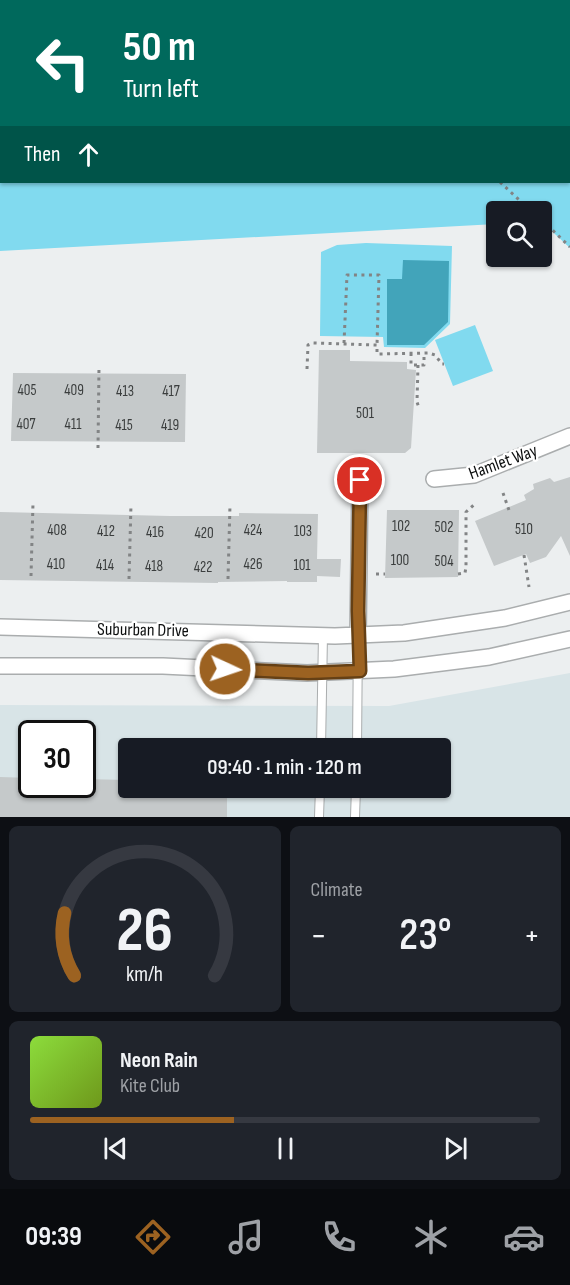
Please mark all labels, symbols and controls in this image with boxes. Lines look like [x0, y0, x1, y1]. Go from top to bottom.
text: 50 m [123, 22, 196, 73]
icon: left [24, 24, 102, 102]
text: Turn left [123, 73, 199, 105]
icon: ahead [72, 138, 105, 171]
text: Then [24, 141, 60, 168]
map controls [486, 201, 552, 267]
button: search [486, 201, 552, 267]
house number: 405 [18, 381, 36, 400]
house number: 409 [64, 381, 84, 400]
house number: 413 [116, 382, 134, 401]
house number: 417 [162, 382, 180, 401]
house number: 501 [356, 404, 375, 423]
house number: 407 [17, 415, 35, 434]
house number: 411 [65, 415, 82, 434]
house number: 415 [115, 416, 133, 435]
house number: 419 [161, 416, 179, 435]
street label: Hamlet Way [466, 440, 540, 484]
pin [334, 454, 385, 505]
icon: arrive [343, 463, 376, 496]
house number: 102 [392, 517, 410, 536]
house number: 502 [435, 518, 453, 537]
house number: 510 [515, 520, 533, 539]
house number: 408 [47, 521, 67, 540]
house number: 424 [244, 521, 262, 540]
house number: 412 [97, 522, 115, 541]
house number: 103 [294, 522, 312, 541]
house number: 416 [146, 523, 164, 542]
house number: 420 [194, 524, 214, 543]
house number: 100 [391, 551, 409, 570]
house number: 504 [435, 552, 453, 571]
house number: 410 [47, 555, 65, 574]
house number: 426 [243, 555, 263, 574]
house number: 414 [96, 556, 114, 575]
house number: 101 [293, 556, 311, 575]
house number: 418 [145, 557, 163, 576]
house number: 422 [194, 558, 212, 577]
street label: Suburban Drive [97, 619, 189, 641]
position arrow [193, 637, 257, 701]
speed limit sign: 30 [18, 720, 96, 798]
text: 09:40 · 1 min · 120 m [207, 754, 362, 781]
text: Climate [311, 878, 363, 902]
text: 26 [116, 894, 173, 969]
text: 23° [399, 908, 452, 963]
text: − [311, 916, 327, 956]
text: + [524, 916, 540, 956]
text: km/h [126, 962, 163, 987]
text: Neon Rain [120, 1047, 198, 1074]
text: Kite Club [120, 1074, 180, 1098]
icon: previous [99, 1132, 132, 1165]
icon: pause [269, 1132, 302, 1165]
icon: next [439, 1132, 472, 1165]
icon: directions [132, 1216, 174, 1258]
icon: music [225, 1216, 267, 1258]
icon: phone [318, 1216, 360, 1258]
icon: climate [410, 1216, 452, 1258]
icon: car [503, 1216, 545, 1258]
text: 09:39 [25, 1221, 82, 1253]

